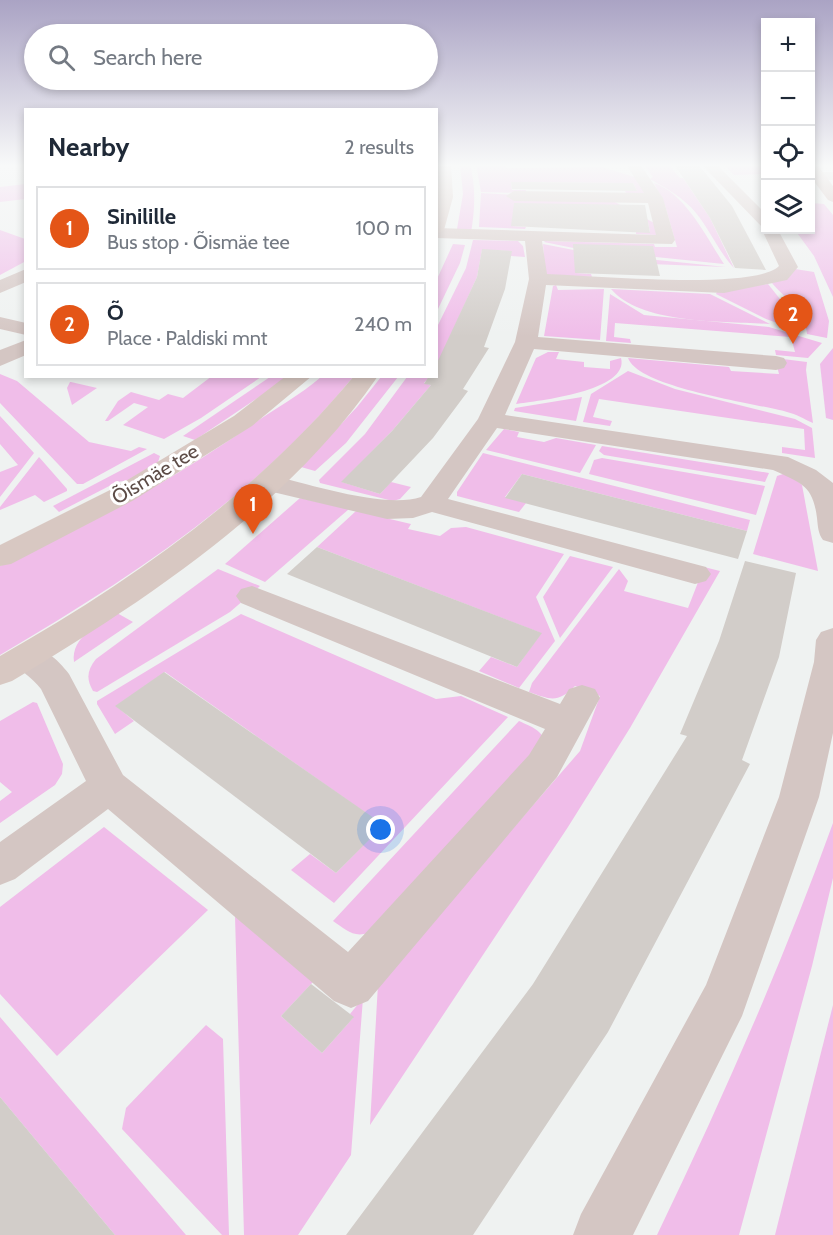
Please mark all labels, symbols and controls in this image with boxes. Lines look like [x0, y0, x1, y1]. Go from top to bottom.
map controls [761, 18, 815, 234]
button: + [761, 18, 815, 72]
search box [24, 24, 438, 90]
icon: search [45, 41, 78, 74]
text: Search here [93, 44, 202, 71]
button: − [761, 72, 815, 126]
button: locate [761, 126, 815, 180]
text: Nearby [48, 131, 129, 163]
text: 2 results [344, 135, 414, 159]
button: layers [761, 180, 815, 234]
text: Sinilille [107, 203, 176, 230]
text: 1 [66, 216, 73, 240]
text: 100 m [356, 216, 412, 240]
text: Bus stop · Õismäe tee [107, 230, 290, 254]
pin: 2 [774, 294, 812, 344]
text: Õ [107, 299, 124, 326]
text: 2 [64, 312, 75, 336]
text: 240 m [354, 312, 412, 336]
text: Place · Paldiski mnt [107, 326, 268, 350]
street label: Õismäe tee [107, 439, 203, 509]
pin: 1 [234, 484, 272, 534]
your location [366, 815, 395, 844]

